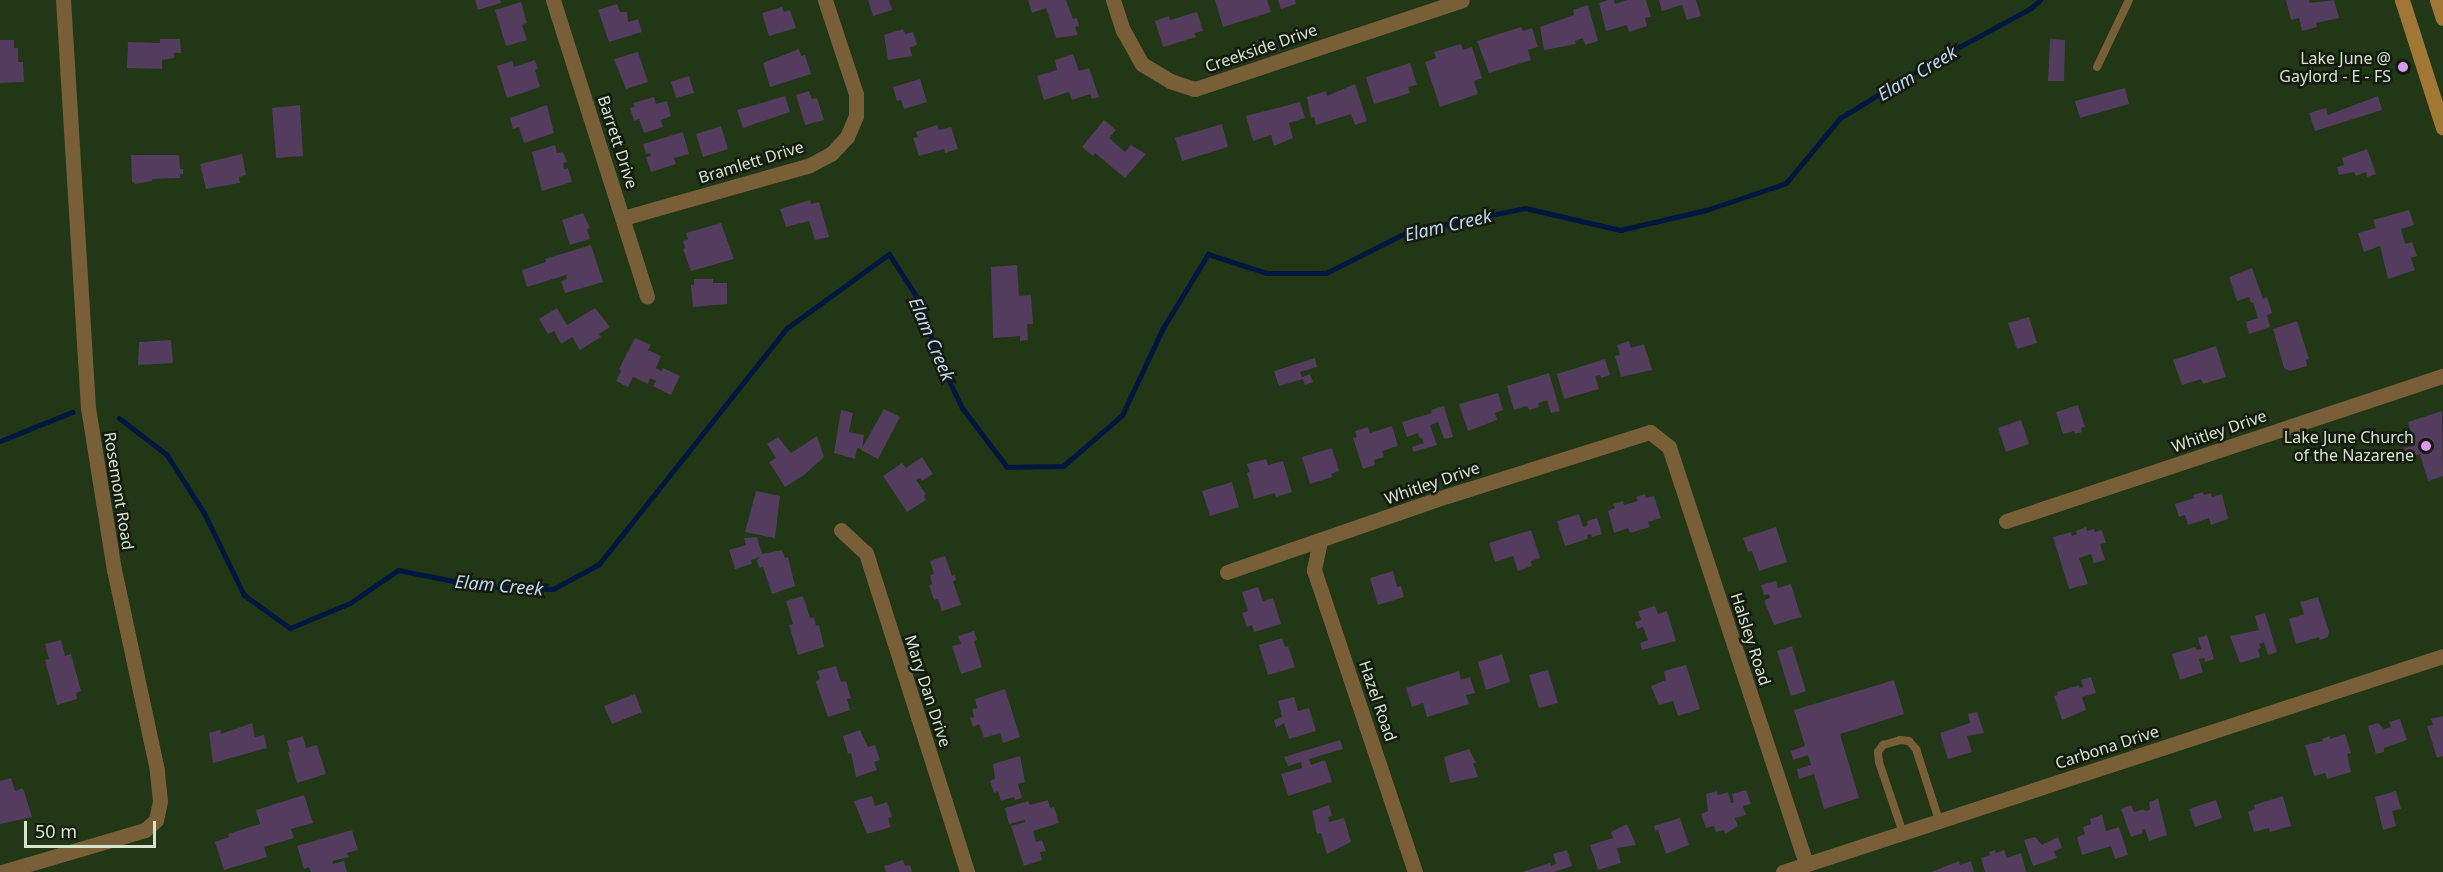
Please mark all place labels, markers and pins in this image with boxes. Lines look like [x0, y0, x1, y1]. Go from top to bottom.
place label: Lake June @ Gaylord - E - FS [2279, 48, 2391, 86]
marker: Lake June @ Gaylord - E - FS [2396, 60, 2410, 74]
place label: Lake June Church of the Nazarene [2284, 427, 2414, 465]
marker: Lake June Church of the Nazarene [2419, 439, 2433, 453]

